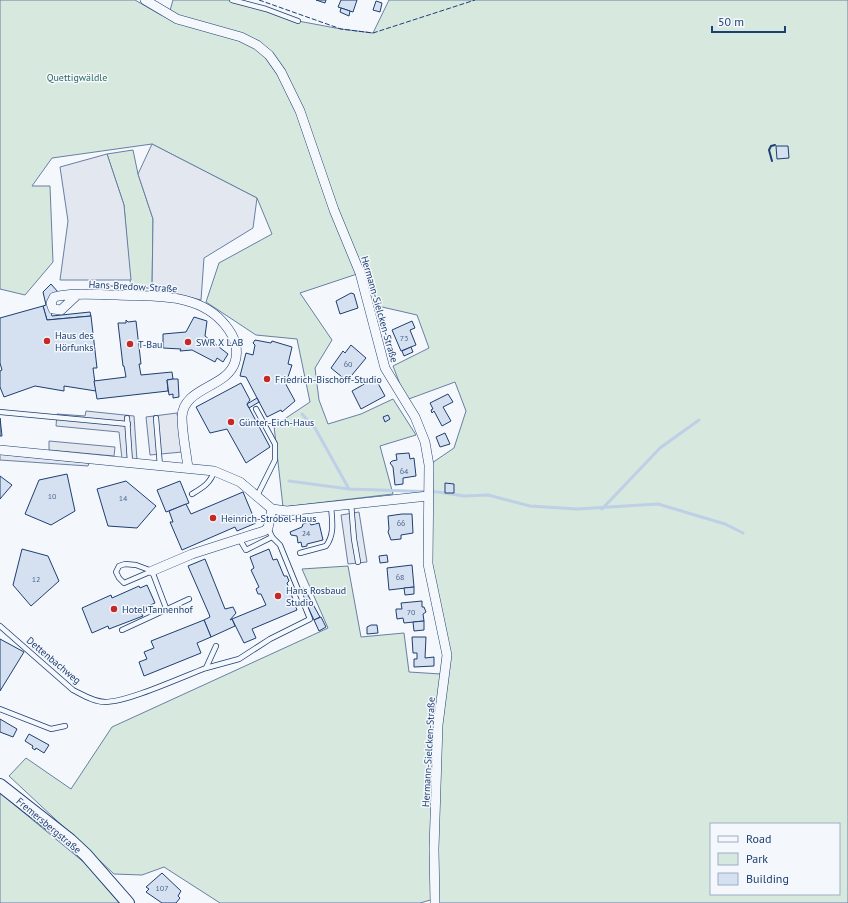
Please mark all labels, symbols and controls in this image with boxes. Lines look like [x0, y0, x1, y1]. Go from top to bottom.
scale bar [712, 8, 785, 34]
text: 50 m [718, 14, 744, 29]
park label: Quettigwäldle [47, 71, 107, 84]
street label: Hermann-Sielcken-Straße [358, 254, 401, 364]
street label: Hans-Bredow-Straße [88, 278, 178, 295]
place label: Haus des Hörfunks [55, 329, 94, 354]
house number: 73 [400, 333, 408, 343]
marker: Haus des Hörfunks [42, 336, 52, 346]
place label: SWR X LAB [196, 336, 244, 349]
marker: SWR X LAB [183, 337, 193, 347]
place label: T-Bau [138, 338, 163, 351]
marker: T-Bau [125, 339, 135, 349]
house number: 60 [344, 359, 353, 369]
place label: Friedrich-Bischoff-Studio [275, 373, 382, 386]
marker: Friedrich-Bischoff-Studio [262, 374, 272, 384]
place label: Günter-Eich-Haus [239, 416, 314, 429]
marker: Günter-Eich-Haus [226, 417, 236, 427]
house number: 64 [400, 466, 409, 476]
house number: 10 [48, 491, 57, 501]
house number: 14 [119, 493, 128, 503]
place label: Heinrich-Strobel-Haus [221, 512, 316, 525]
marker: Heinrich-Strobel-Haus [208, 513, 218, 523]
house number: 66 [397, 518, 405, 528]
house number: 24 [302, 528, 311, 538]
house number: 68 [396, 572, 404, 582]
house number: 12 [32, 574, 40, 584]
place label: Hans Rosbaud Studio [286, 584, 346, 609]
marker: Hans Rosbaud Studio [273, 591, 283, 601]
place label: Hotel Tannenhof [122, 603, 193, 616]
marker: Hotel Tannenhof [109, 604, 119, 614]
house number: 70 [407, 607, 416, 617]
street label: Dettenbachweg [24, 634, 83, 687]
street label: Hermann-Sielcken-Straße [419, 697, 438, 807]
street label: Fremersbergstraße [14, 794, 84, 856]
legend [710, 823, 840, 895]
text: Road [746, 831, 771, 846]
text: Park [746, 851, 768, 866]
text: Building [746, 871, 789, 886]
house number: 107 [155, 883, 169, 893]

